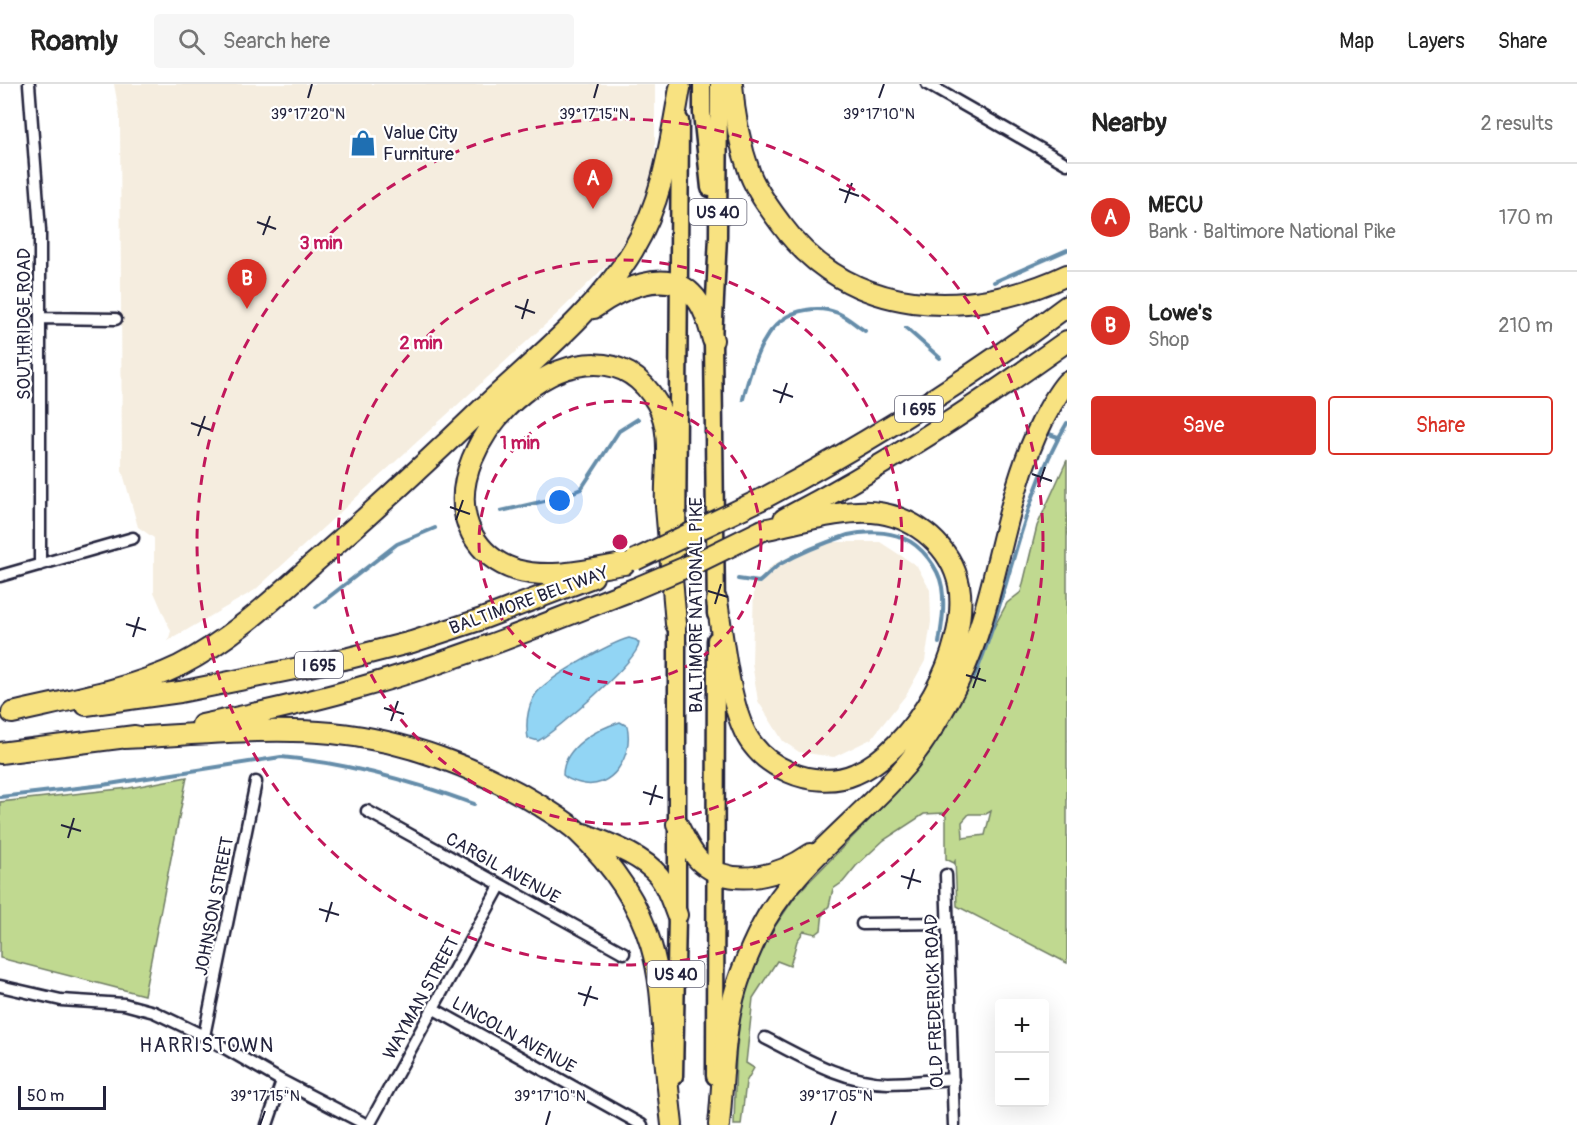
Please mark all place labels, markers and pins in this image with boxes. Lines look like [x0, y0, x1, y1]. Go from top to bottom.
place label: Value City Furniture [383, 122, 458, 166]
shop icon: Value City Furniture [348, 128, 378, 158]
pin: A [574, 160, 612, 209]
pin: B [228, 260, 266, 309]
centre of rings [610, 532, 630, 552]

